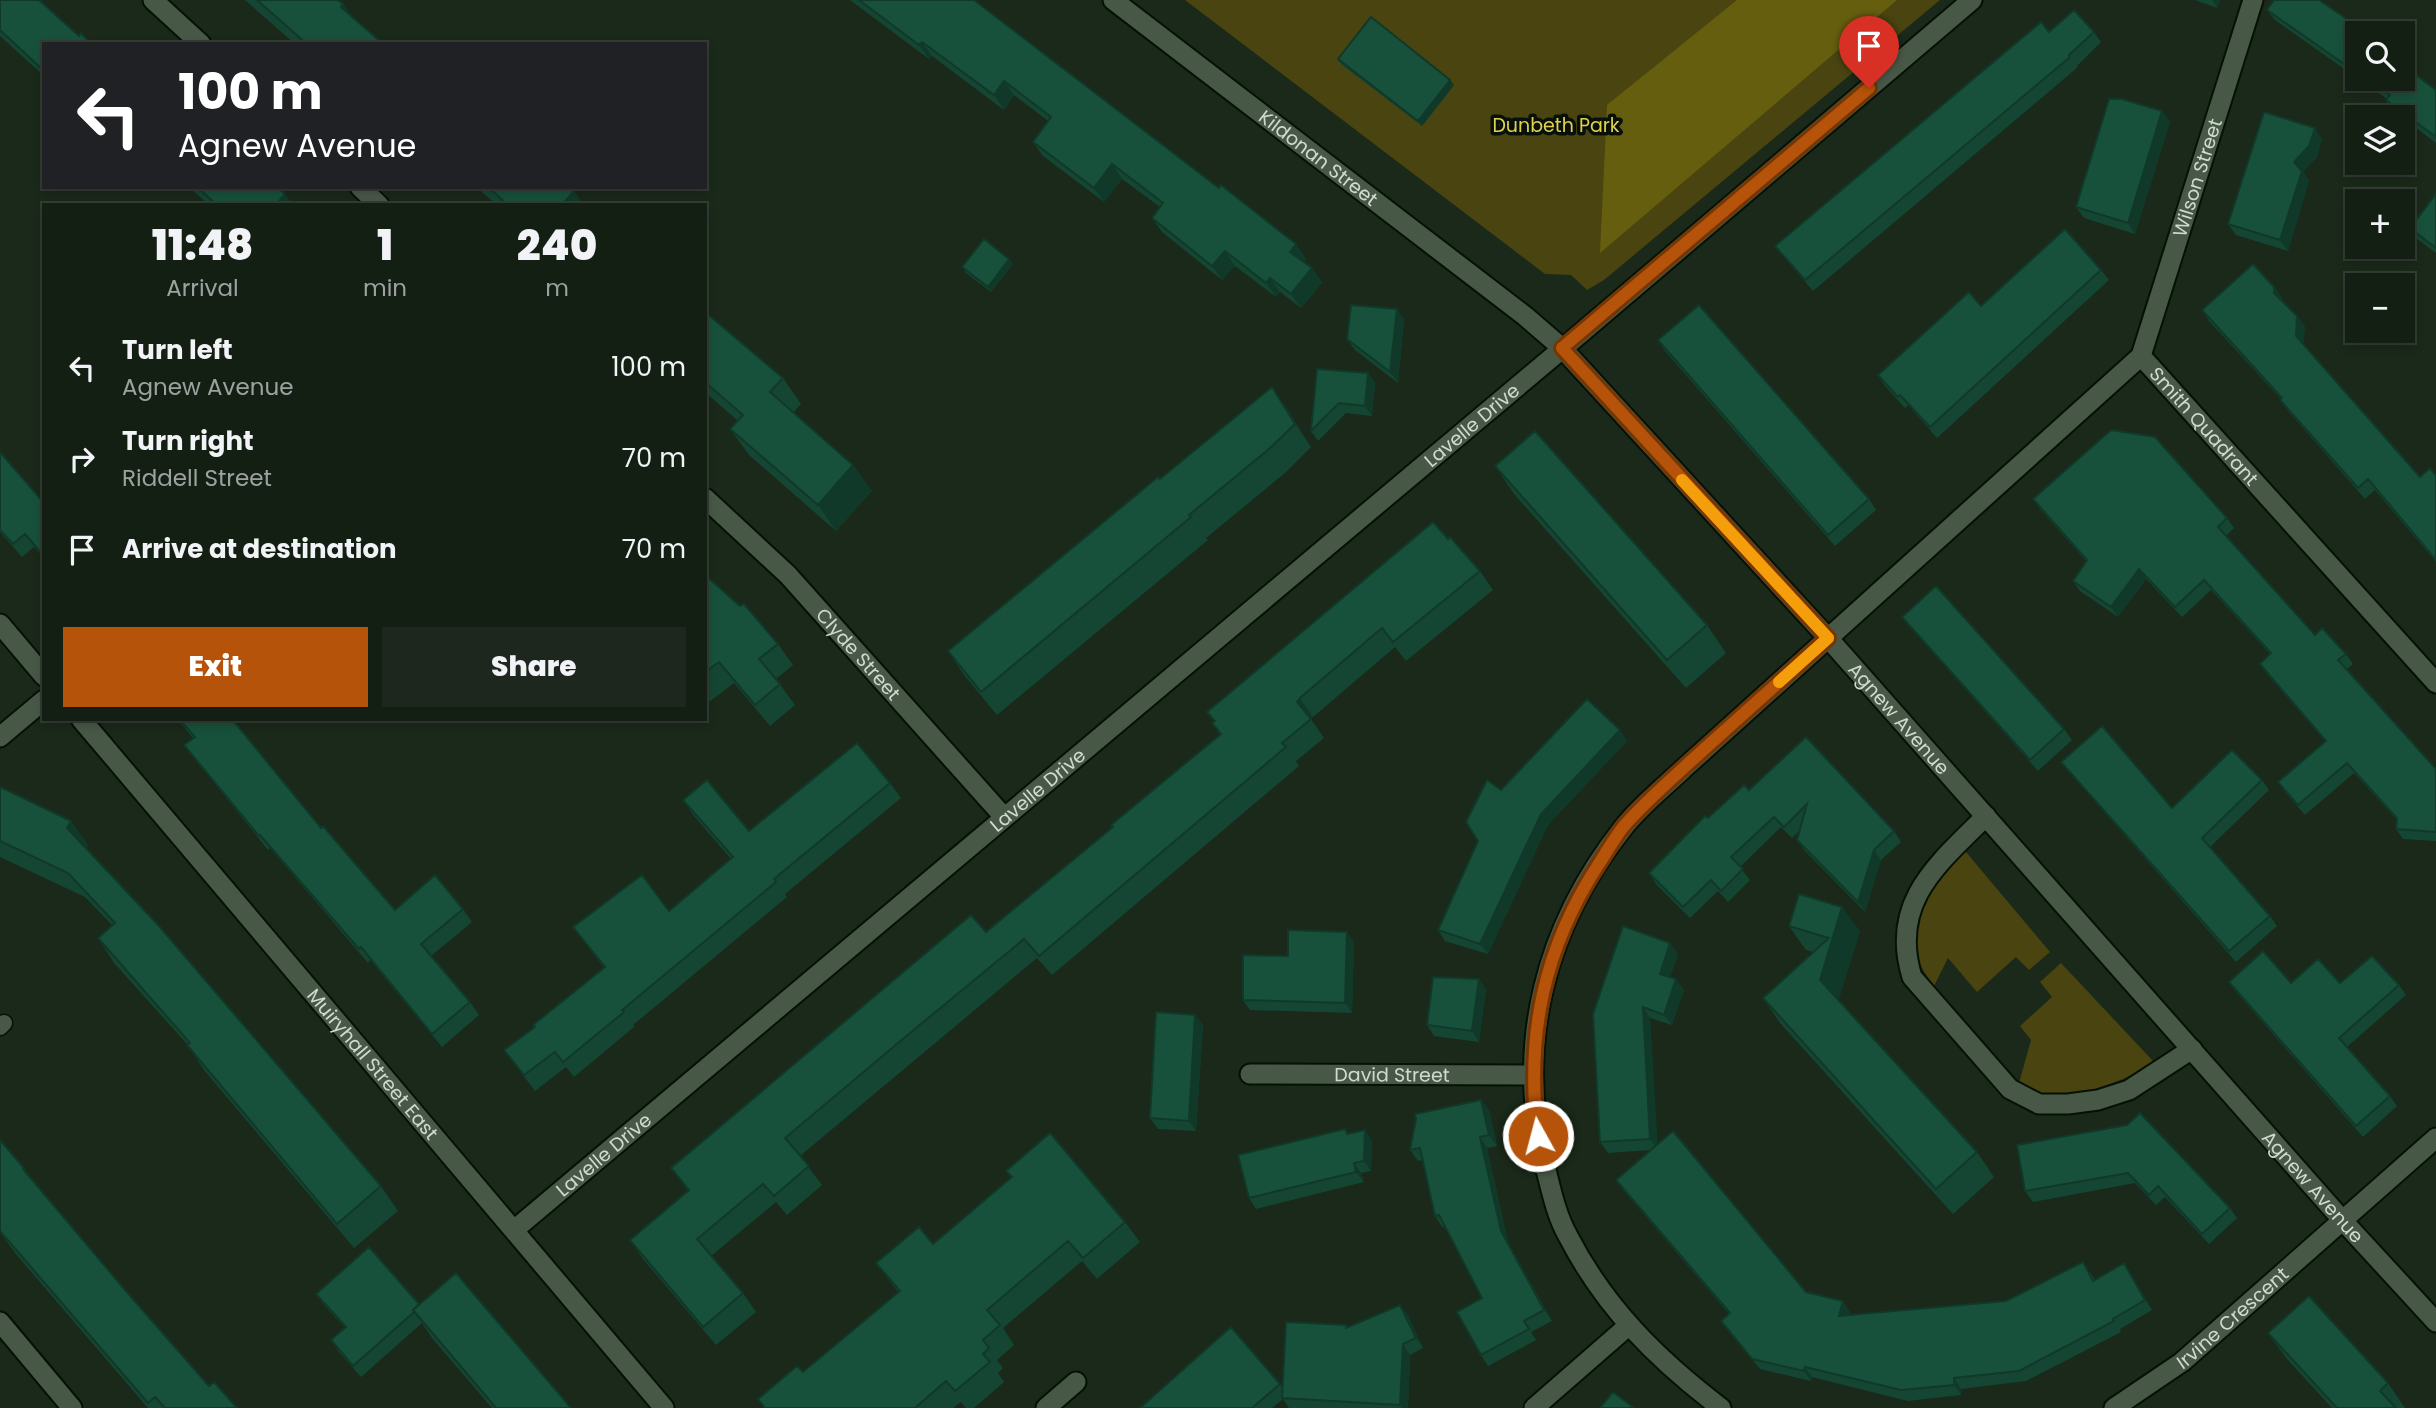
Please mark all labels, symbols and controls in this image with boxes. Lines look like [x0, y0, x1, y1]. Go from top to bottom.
pin [1839, 16, 1899, 88]
map controls [2345, 21, 2415, 343]
button: search [2345, 21, 2415, 91]
icon: arrive [1850, 27, 1888, 65]
text: 100 m [178, 58, 323, 126]
icon: left [63, 70, 154, 161]
street label: Kildonan Street [1253, 104, 1384, 213]
button: layers [2345, 105, 2415, 175]
park label: Dunbeth Park [1492, 112, 1620, 139]
street label: Wilson Street [2166, 115, 2229, 240]
text: Agnew Avenue [178, 123, 416, 168]
button: + [2345, 189, 2415, 259]
text: 11:48 [152, 216, 253, 275]
text: 1 [377, 216, 393, 275]
text: 240 [517, 216, 597, 275]
text: Arrival [166, 272, 239, 304]
text: min [363, 272, 407, 304]
text: m [545, 272, 569, 304]
button: − [2345, 273, 2415, 343]
text: Turn left [122, 332, 233, 368]
icon: left [63, 349, 101, 387]
text: 100 m [611, 349, 686, 385]
street label: Smith Quadrant [2143, 361, 2265, 492]
text: Agnew Avenue [122, 371, 293, 403]
street label: Lavelle Drive [1418, 377, 1526, 473]
text: Turn right [122, 423, 254, 459]
icon: right [63, 440, 101, 478]
text: 70 m [622, 440, 686, 476]
text: Riddell Street [122, 462, 272, 494]
icon: arrive [63, 531, 101, 569]
text: Arrive at destination [122, 531, 397, 567]
text: 70 m [622, 531, 686, 567]
street label: Clyde Street [810, 602, 907, 706]
button: Exit [63, 627, 368, 707]
button: Share [382, 627, 686, 707]
street label: Agnew Avenue [1842, 657, 1956, 781]
street label: Lavelle Drive [984, 742, 1092, 838]
street label: Muiryhall Street East [301, 983, 445, 1146]
street label: David Street [1334, 1061, 1450, 1089]
position arrow [1501, 1099, 1575, 1173]
street label: Lavelle Drive [550, 1107, 658, 1203]
street label: Agnew Avenue [2256, 1125, 2370, 1249]
street label: Irvine Crescent [2171, 1261, 2295, 1376]

